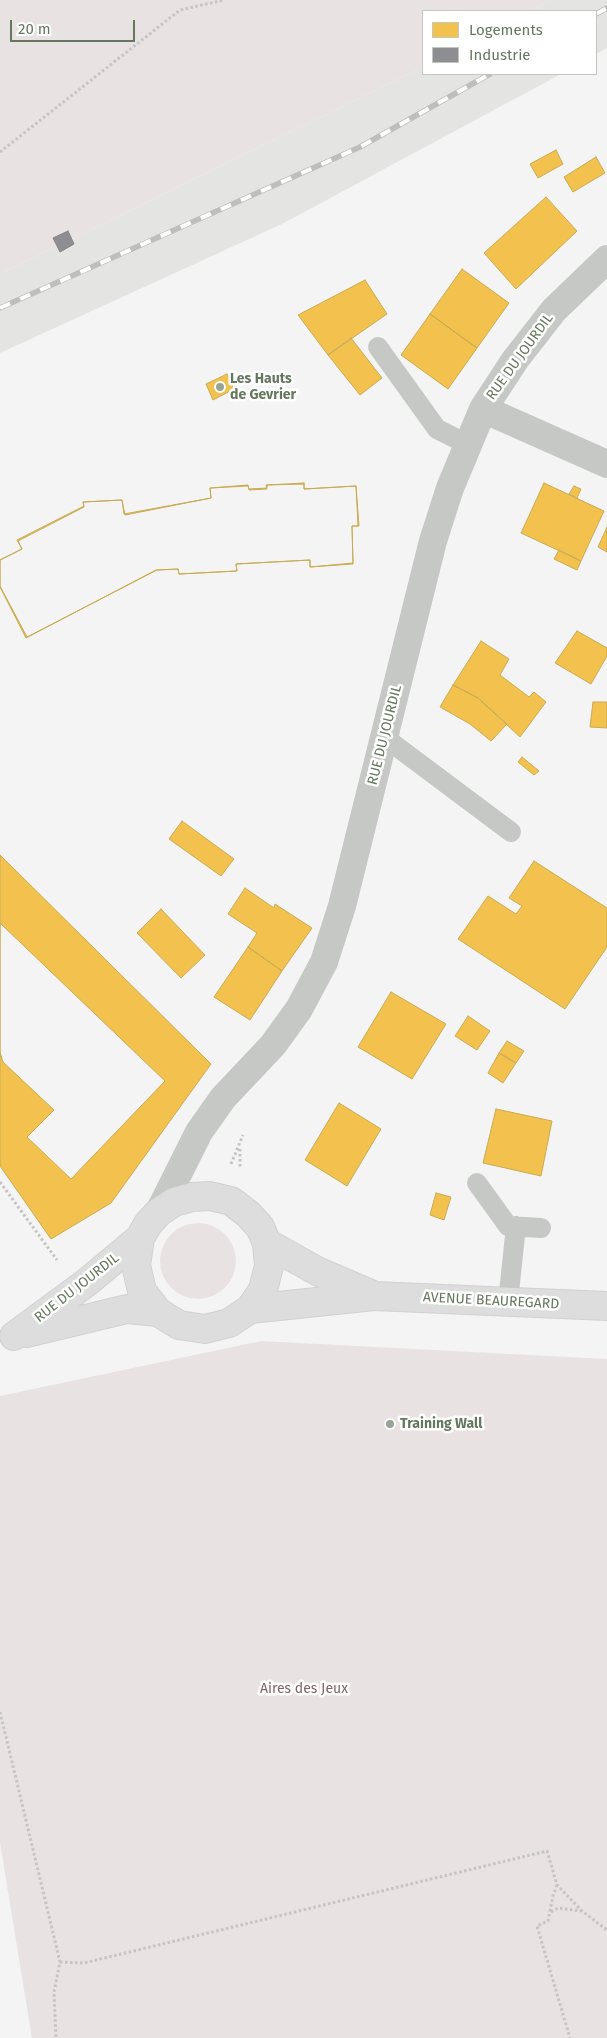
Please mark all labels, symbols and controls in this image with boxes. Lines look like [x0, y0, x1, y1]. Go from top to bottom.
scale bar [12, 10, 138, 42]
legend [422, 10, 597, 75]
text: 20 m [18, 20, 51, 38]
text: Logements [469, 21, 543, 39]
text: Industrie [469, 46, 531, 64]
street label: RUE DU JOURDIL [483, 311, 557, 403]
place label: Les Hauts de Gevrier [230, 371, 296, 404]
marker: Les Hauts de Gevrier [214, 381, 226, 393]
street label: RUE DU JOURDIL [364, 683, 406, 787]
street label: RUE DU JOURDIL [31, 1250, 123, 1326]
street label: AVENUE BEAUREGARD [422, 1289, 560, 1313]
place label: Training Wall [400, 1416, 482, 1432]
marker: Training Wall [384, 1418, 396, 1430]
park label: Aires des Jeux [260, 1681, 348, 1697]

